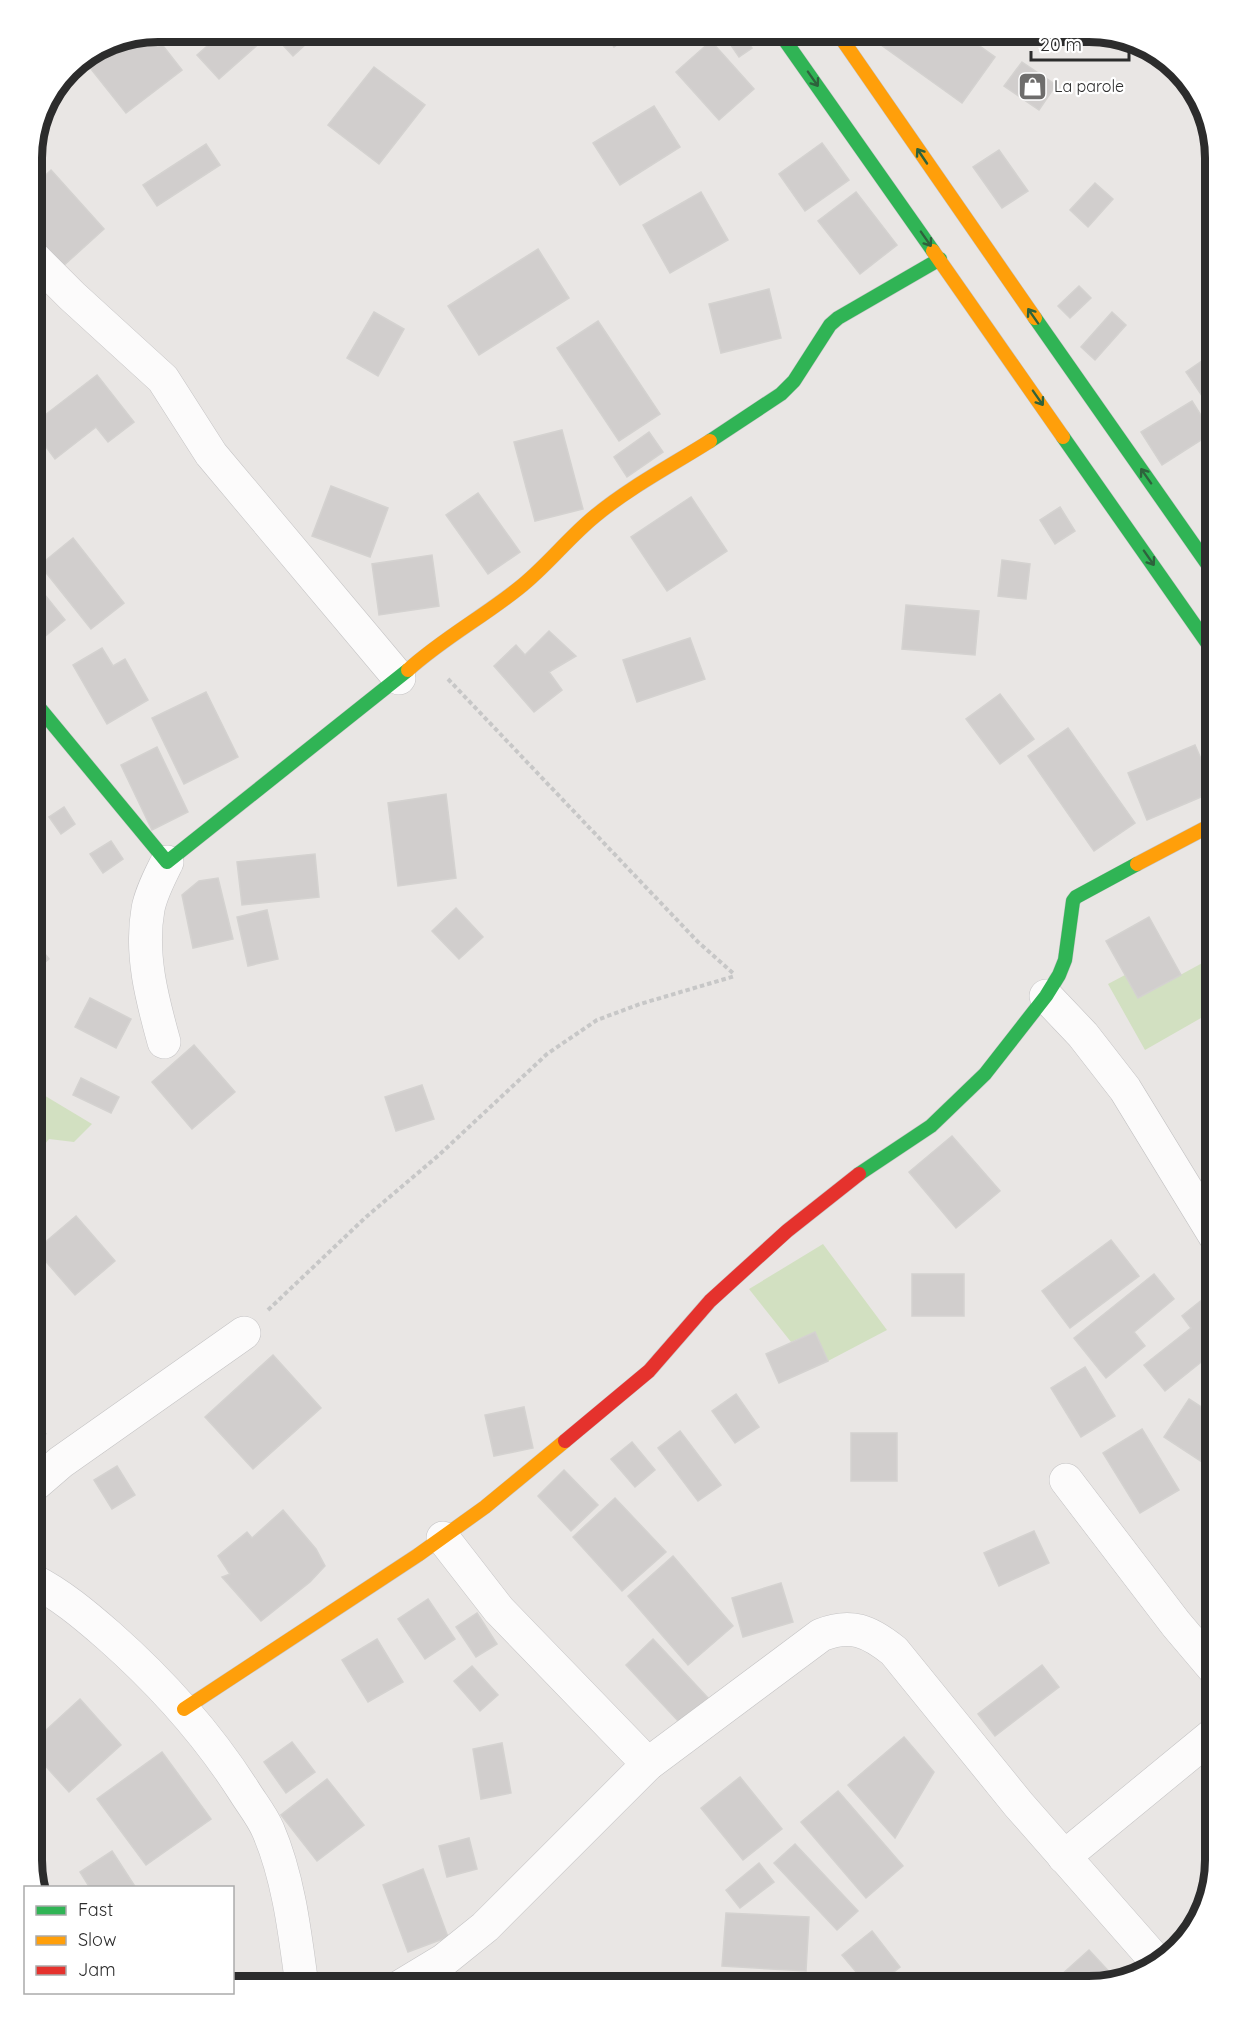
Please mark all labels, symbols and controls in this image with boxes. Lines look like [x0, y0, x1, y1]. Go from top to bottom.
scale bar [1031, 24, 1128, 62]
text: 20 m [1040, 33, 1082, 56]
shop icon: La parole [1017, 70, 1049, 102]
one-way arrow [807, 71, 819, 87]
place label: La parole [1054, 76, 1124, 96]
one-way arrow [916, 147, 929, 164]
one-way arrow [920, 230, 932, 246]
one-way arrow [1027, 308, 1039, 325]
one-way arrow [1032, 390, 1044, 406]
one-way arrow [1140, 468, 1152, 484]
one-way arrow [1143, 550, 1155, 566]
legend [24, 1886, 234, 1994]
text: Fast [78, 1898, 113, 1921]
text: Slow [78, 1928, 116, 1951]
text: Jam [78, 1958, 116, 1981]

